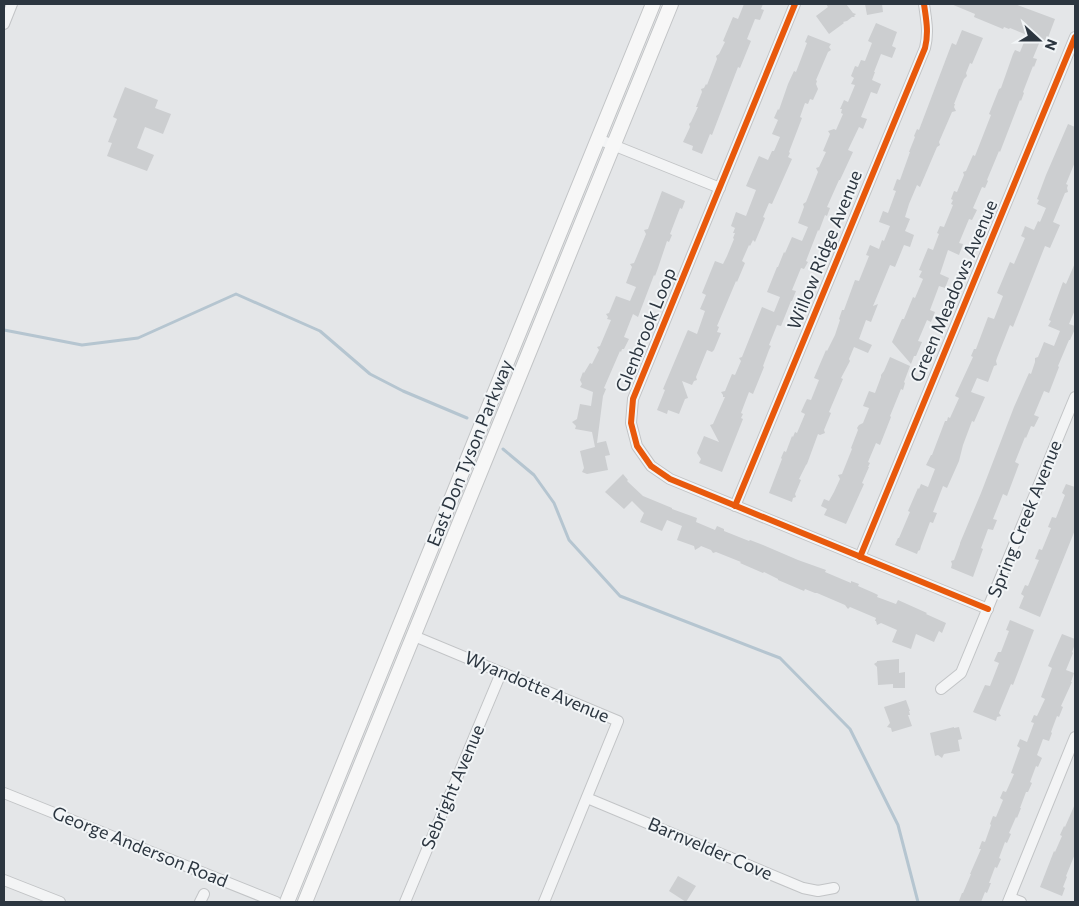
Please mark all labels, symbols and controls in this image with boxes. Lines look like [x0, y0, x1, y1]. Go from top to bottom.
north arrow [1014, 15, 1064, 65]
text: N [1042, 37, 1061, 53]
street label: Willow Ridge Avenue [782, 167, 866, 333]
street label: Green Meadows Avenue [905, 196, 1001, 385]
street label: Glenbrook Loop [610, 264, 680, 395]
street label: East Don Tyson Parkway [421, 356, 517, 549]
street label: Spring Creek Avenue [982, 437, 1066, 601]
street label: Wyandotte Avenue [462, 646, 613, 727]
street label: Sebright Avenue [416, 721, 488, 852]
street label: George Anderson Road [49, 801, 231, 891]
street label: Barnvelder Cove [645, 812, 776, 884]

